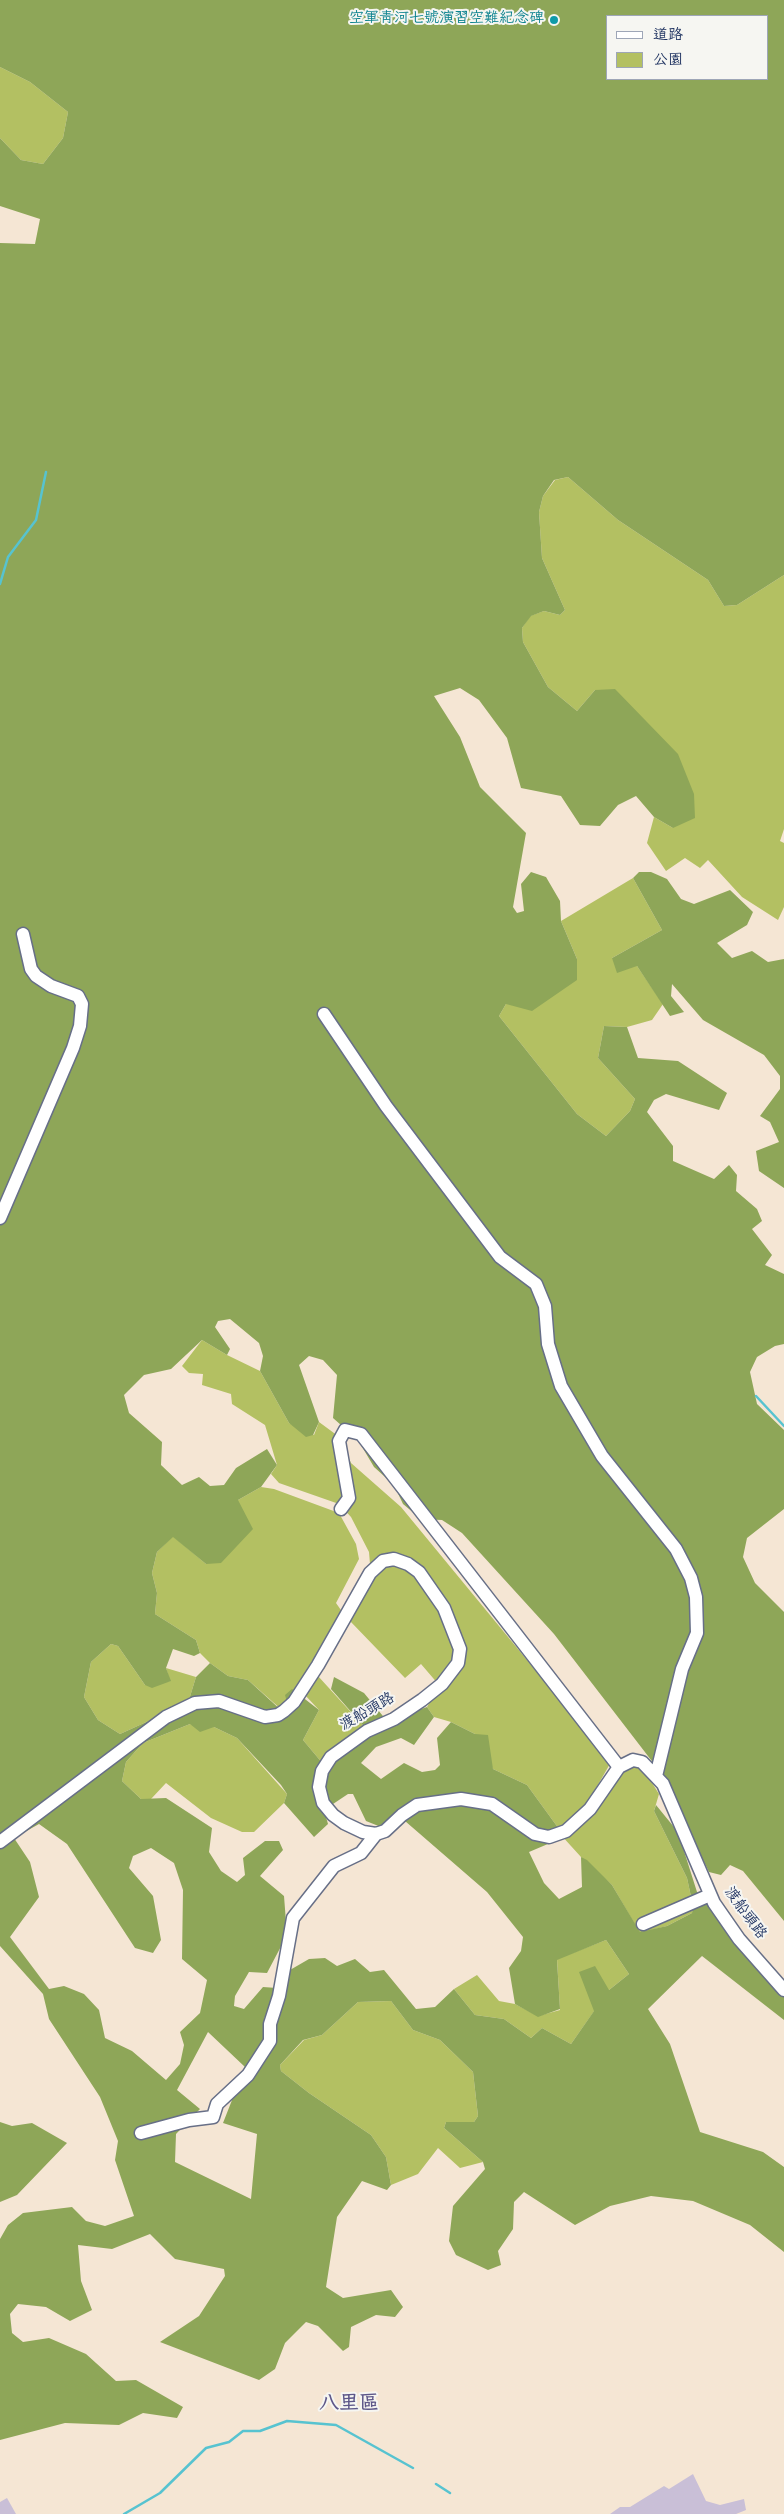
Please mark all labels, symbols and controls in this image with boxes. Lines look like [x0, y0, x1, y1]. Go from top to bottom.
place label: 空軍青河七號演習空難紀念碑 [349, 11, 544, 29]
marker: 空軍青河七號演習空難紀念碑 [548, 14, 560, 26]
legend [606, 15, 769, 80]
text: 道路 [653, 27, 683, 45]
text: 公園 [653, 52, 683, 70]
street label: 渡船頭路 [338, 1690, 398, 1736]
street label: 渡船頭路 [719, 1884, 769, 1944]
district label: 八里區 [319, 2394, 379, 2418]

